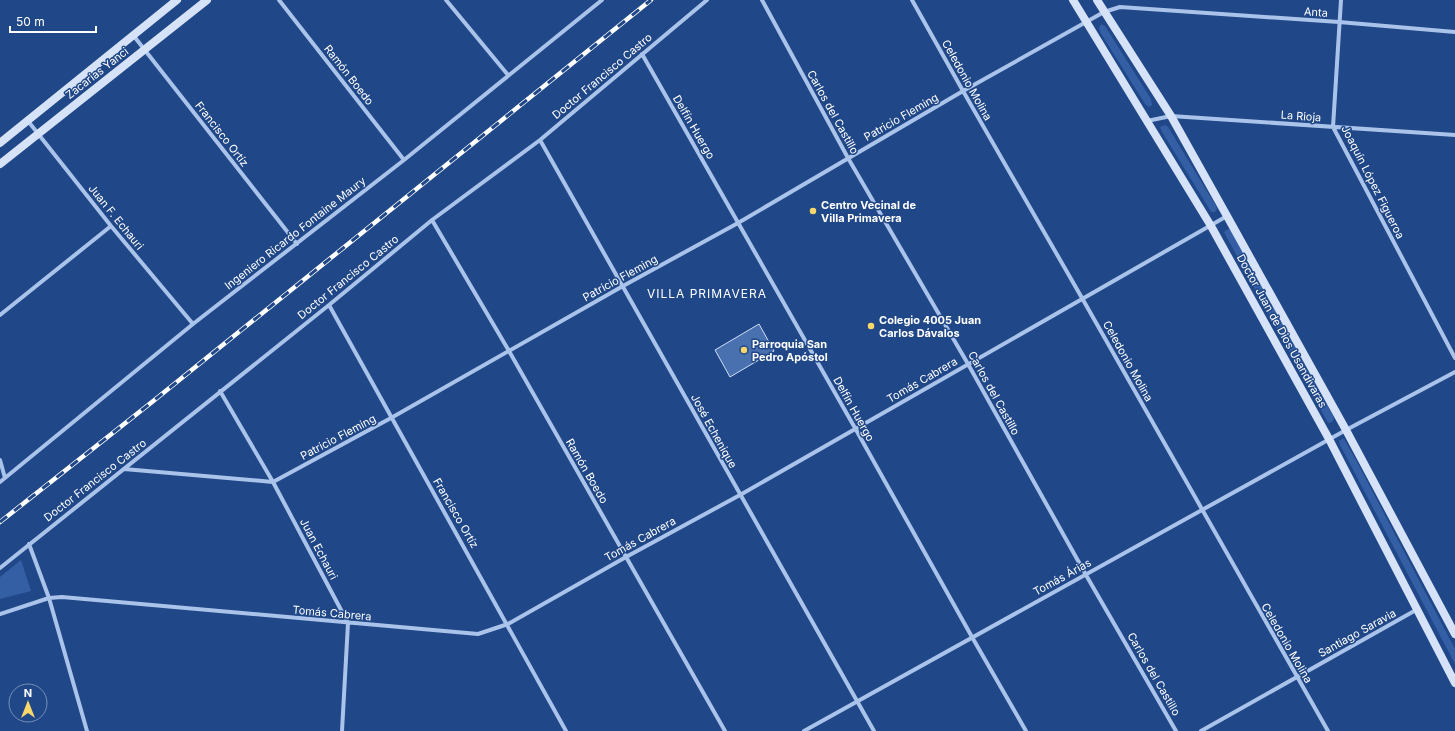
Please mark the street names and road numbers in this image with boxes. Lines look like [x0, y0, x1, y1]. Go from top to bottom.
street label: Anta [1304, 4, 1328, 20]
street label: Doctor Francisco Castro [549, 30, 655, 122]
street label: Celedonio Molina [939, 37, 995, 123]
street label: Ramón Boedo [321, 42, 377, 108]
street label: Zacarias Yanci [63, 44, 131, 102]
street label: Carlos del Castillo [804, 68, 862, 157]
street label: Patricio Fleming [861, 90, 941, 144]
street label: Delfín Huergo [670, 92, 718, 162]
street label: Francisco Ortíz [192, 99, 252, 169]
street label: La Rioja [1280, 108, 1322, 124]
street label: Joaquín López Figueroa [1338, 123, 1408, 241]
street label: Ingeniero Ricardo Fontaine Maury [222, 174, 368, 292]
street label: Juan F. Echauri [85, 182, 147, 252]
street label: Doctor Francisco Castro [295, 232, 402, 322]
street label: Patricio Fleming [580, 252, 660, 304]
street label: Doctor Juan de Dios Usandivaras [1234, 252, 1330, 410]
street label: Celedonio Molina [1100, 318, 1156, 404]
street label: Carlos del Castillo [965, 349, 1023, 438]
street label: Tomás Cabrera [884, 354, 960, 406]
street label: Delfín Huergo [830, 374, 878, 444]
street label: José Echenique [688, 391, 740, 471]
street label: Patricio Fleming [298, 411, 378, 463]
street label: Doctor Francisco Castro [41, 435, 149, 524]
street label: Ramón Boedo [563, 436, 611, 506]
street label: Francisco Ortíz [430, 475, 482, 551]
street label: Tomás Cabrera [602, 514, 678, 564]
street label: Juan Echauri [297, 516, 341, 582]
street label: Tomás Árias [1031, 555, 1094, 599]
street label: Celedonio Molina [1258, 600, 1316, 686]
street label: Tomás Cabrera [292, 603, 372, 623]
street label: Santiago Saravia [1316, 606, 1398, 660]
street label: Carlos del Castillo [1124, 630, 1184, 718]

